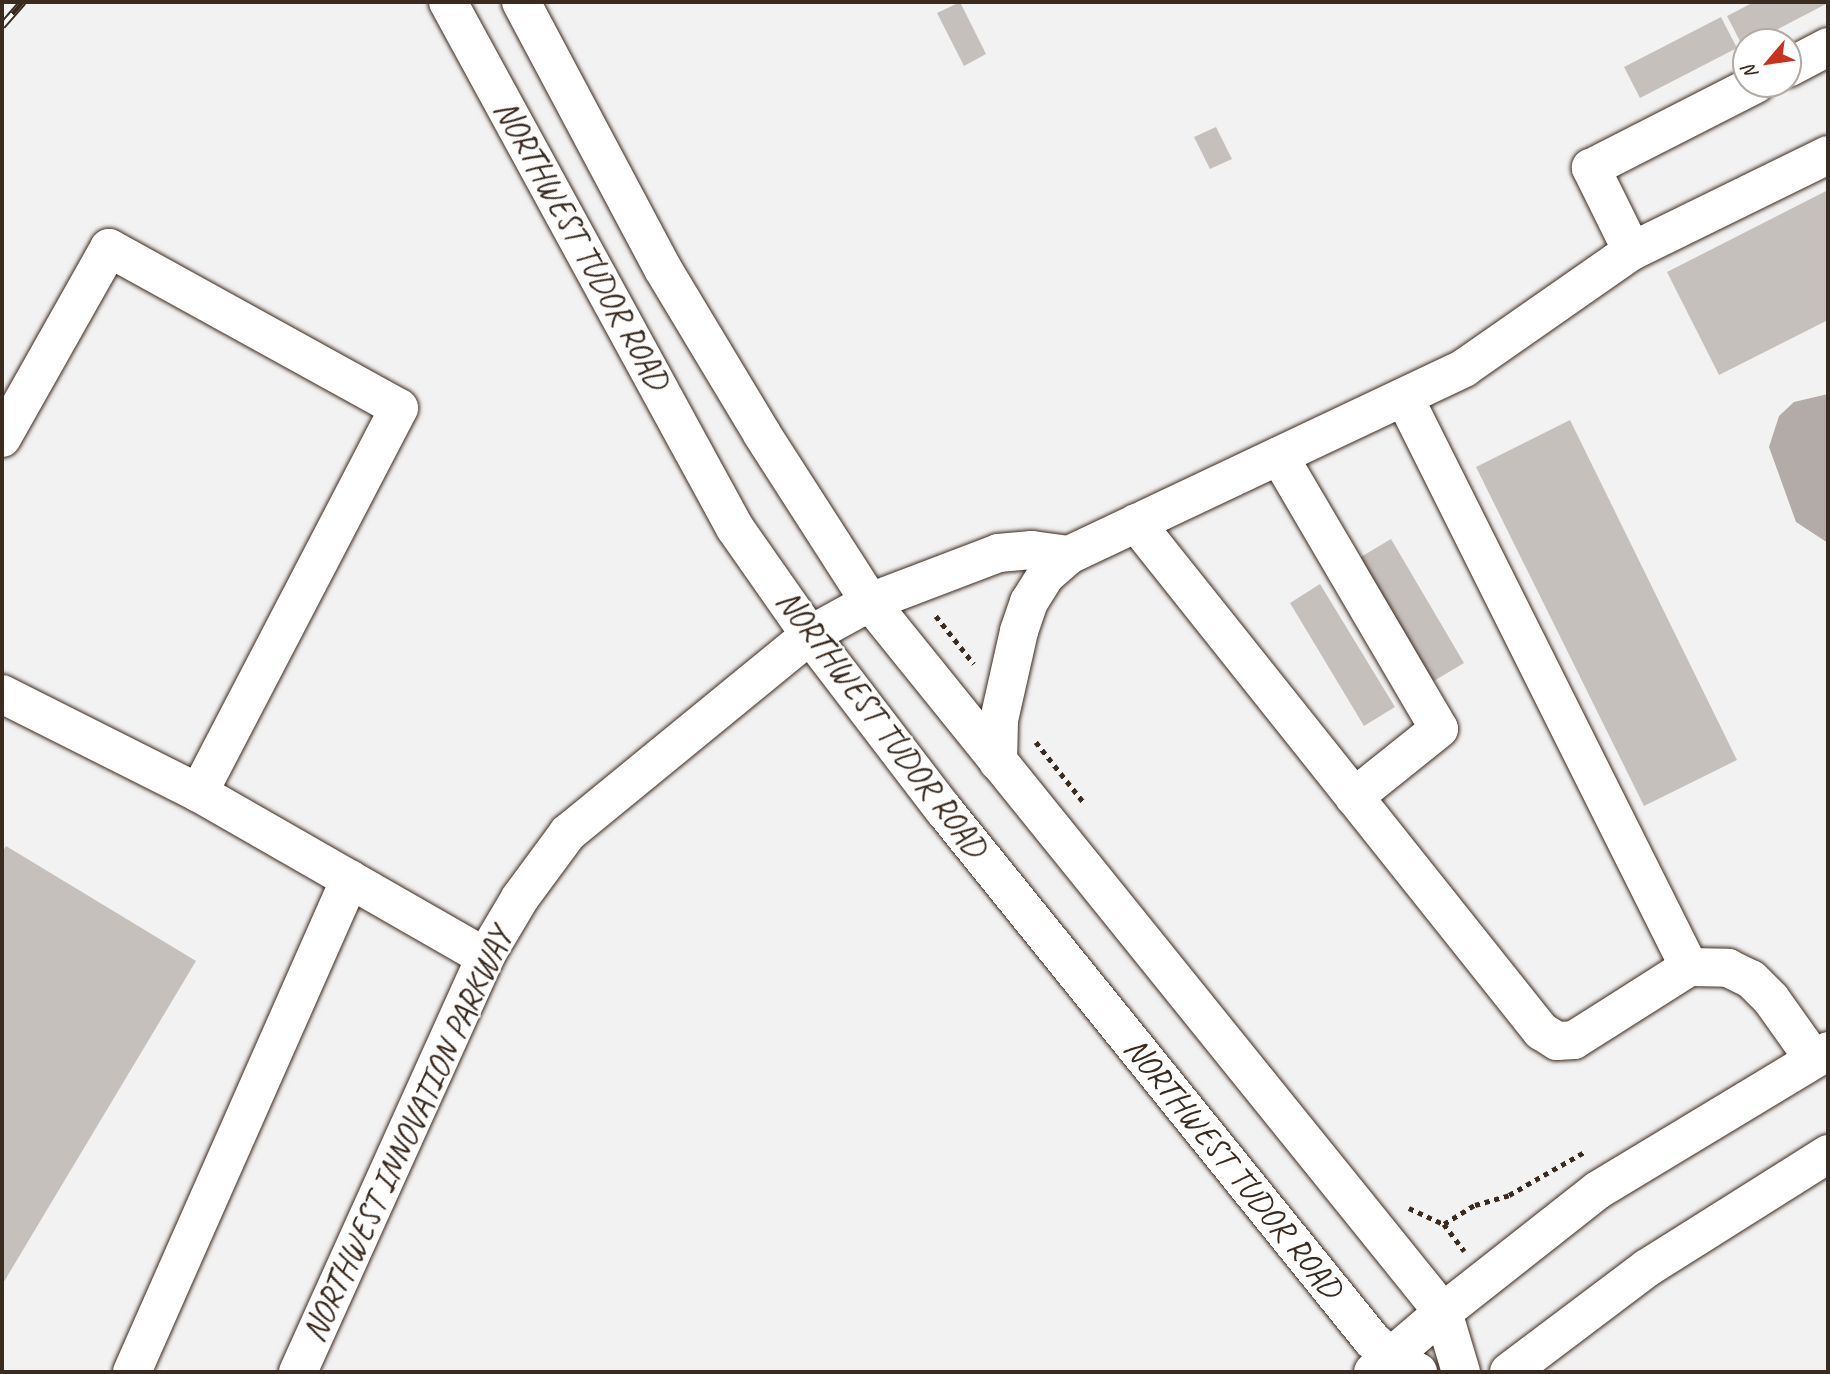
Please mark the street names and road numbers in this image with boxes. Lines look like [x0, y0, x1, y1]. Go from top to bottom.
street label: NORTHWEST TUDOR ROAD [485, 93, 677, 397]
street label: NORTHWEST TUDOR ROAD [767, 582, 995, 866]
street label: NORTHWEST INNOVATION PARKWAY [294, 921, 522, 1349]
street label: NORTHWEST TUDOR ROAD [1115, 1029, 1351, 1307]

